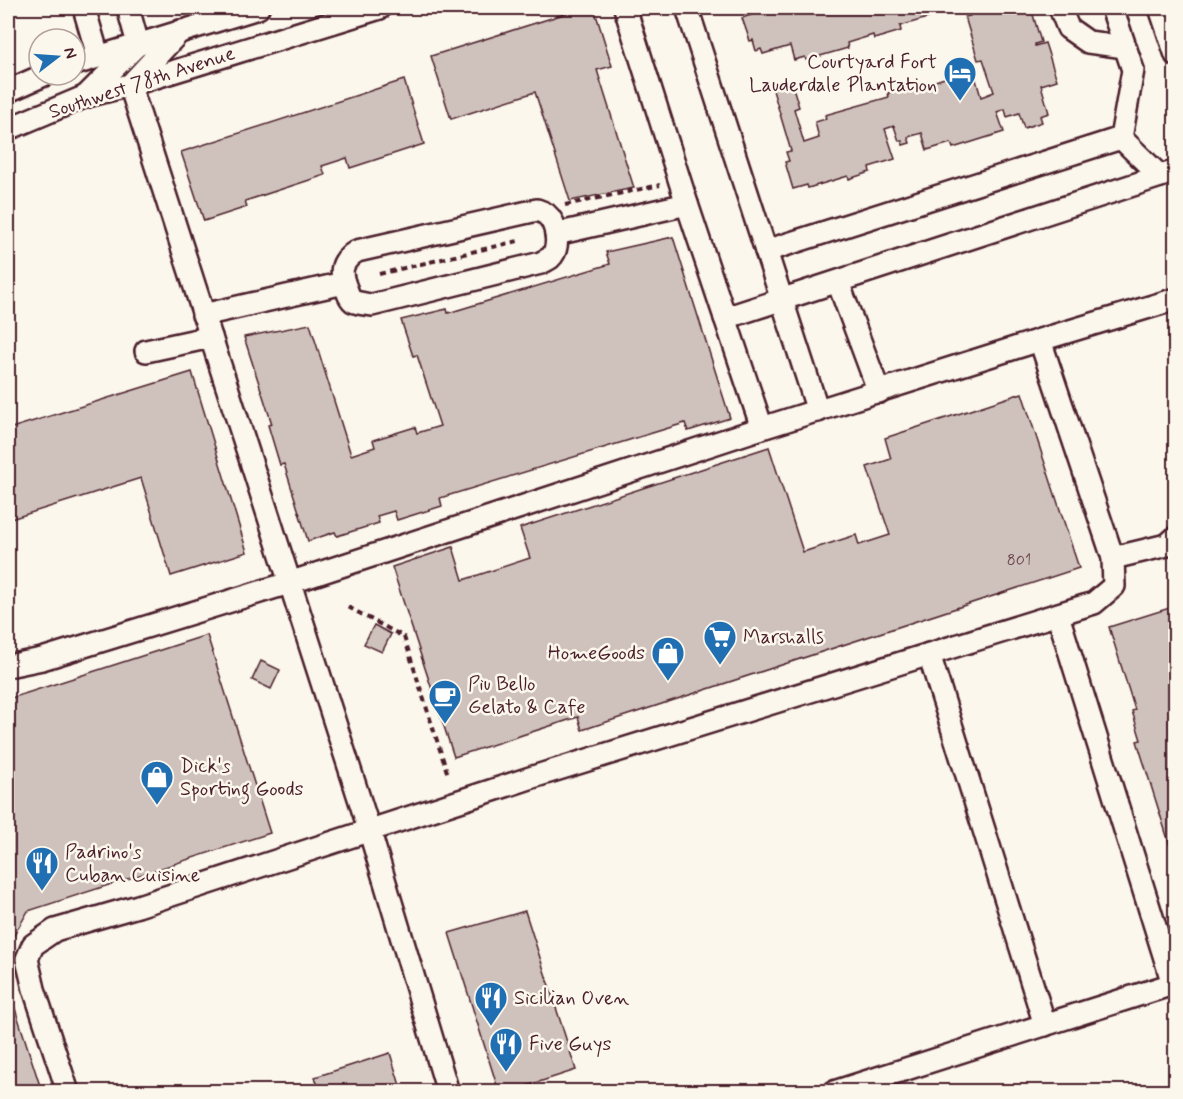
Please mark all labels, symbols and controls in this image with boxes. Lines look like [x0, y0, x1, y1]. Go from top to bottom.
north arrow [27, 27, 87, 87]
street label: Southwest 78th Avenue [45, 40, 239, 126]
text: N [58, 45, 82, 61]
place label: Courtyard Fort Lauderdale Plantation [749, 49, 937, 99]
hotel icon: Courtyard Fort Lauderdale Plantation [942, 55, 978, 102]
house number: 801 [1007, 550, 1031, 571]
supermarket icon: Marshalls [702, 619, 738, 666]
place label: Marshalls [743, 624, 824, 651]
shop icon: HomeGoods [650, 635, 686, 682]
place label: HomeGoods [548, 640, 645, 667]
place label: Piu Bello Gelato & Cafe [468, 671, 586, 721]
cafe icon: Piu Bello Gelato & Cafe [427, 678, 463, 725]
place label: Dick's Sporting Goods [180, 753, 304, 805]
shop icon: Dick's Sporting Goods [139, 759, 175, 806]
place label: Padrino's Cuban Cuisine [65, 839, 200, 889]
restaurant icon: Padrino's Cuban Cuisine [24, 845, 60, 892]
restaurant icon: Sicilian Oven [473, 980, 509, 1027]
place label: Sicilian Oven [514, 985, 630, 1012]
restaurant icon: Five Guys [488, 1026, 524, 1073]
place label: Five Guys [529, 1031, 611, 1058]

